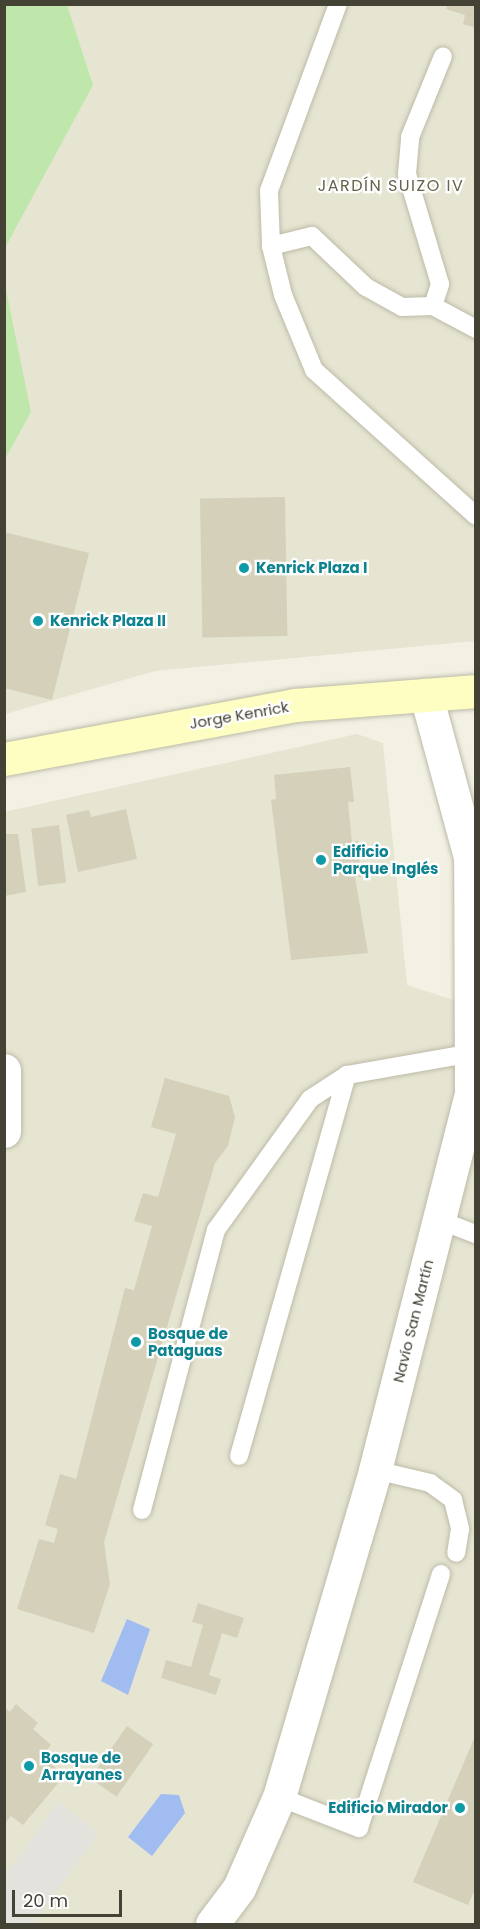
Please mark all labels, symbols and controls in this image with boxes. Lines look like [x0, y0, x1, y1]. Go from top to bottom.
district label: JARDÍN SUIZO IV [318, 176, 464, 196]
place label: Kenrick Plaza I [256, 559, 367, 577]
marker: Kenrick Plaza I [237, 561, 251, 575]
place label: Kenrick Plaza II [50, 612, 166, 630]
marker: Kenrick Plaza II [31, 614, 45, 628]
street label: Jorge Kenrick [188, 697, 290, 733]
place label: Edificio Parque Inglés [333, 842, 438, 877]
marker: Edificio Parque Inglés [314, 853, 328, 867]
street label: Navío San Martín [389, 1258, 437, 1384]
place label: Bosque de Pataguas [148, 1324, 228, 1359]
marker: Bosque de Pataguas [129, 1335, 143, 1349]
place label: Bosque de Arrayanes [41, 1748, 122, 1783]
marker: Bosque de Arrayanes [22, 1759, 36, 1773]
place label: Edificio Mirador [328, 1799, 448, 1817]
marker: Edificio Mirador [453, 1801, 467, 1815]
scale bar [15, 1878, 124, 1916]
text: 20 m [23, 1888, 68, 1913]

